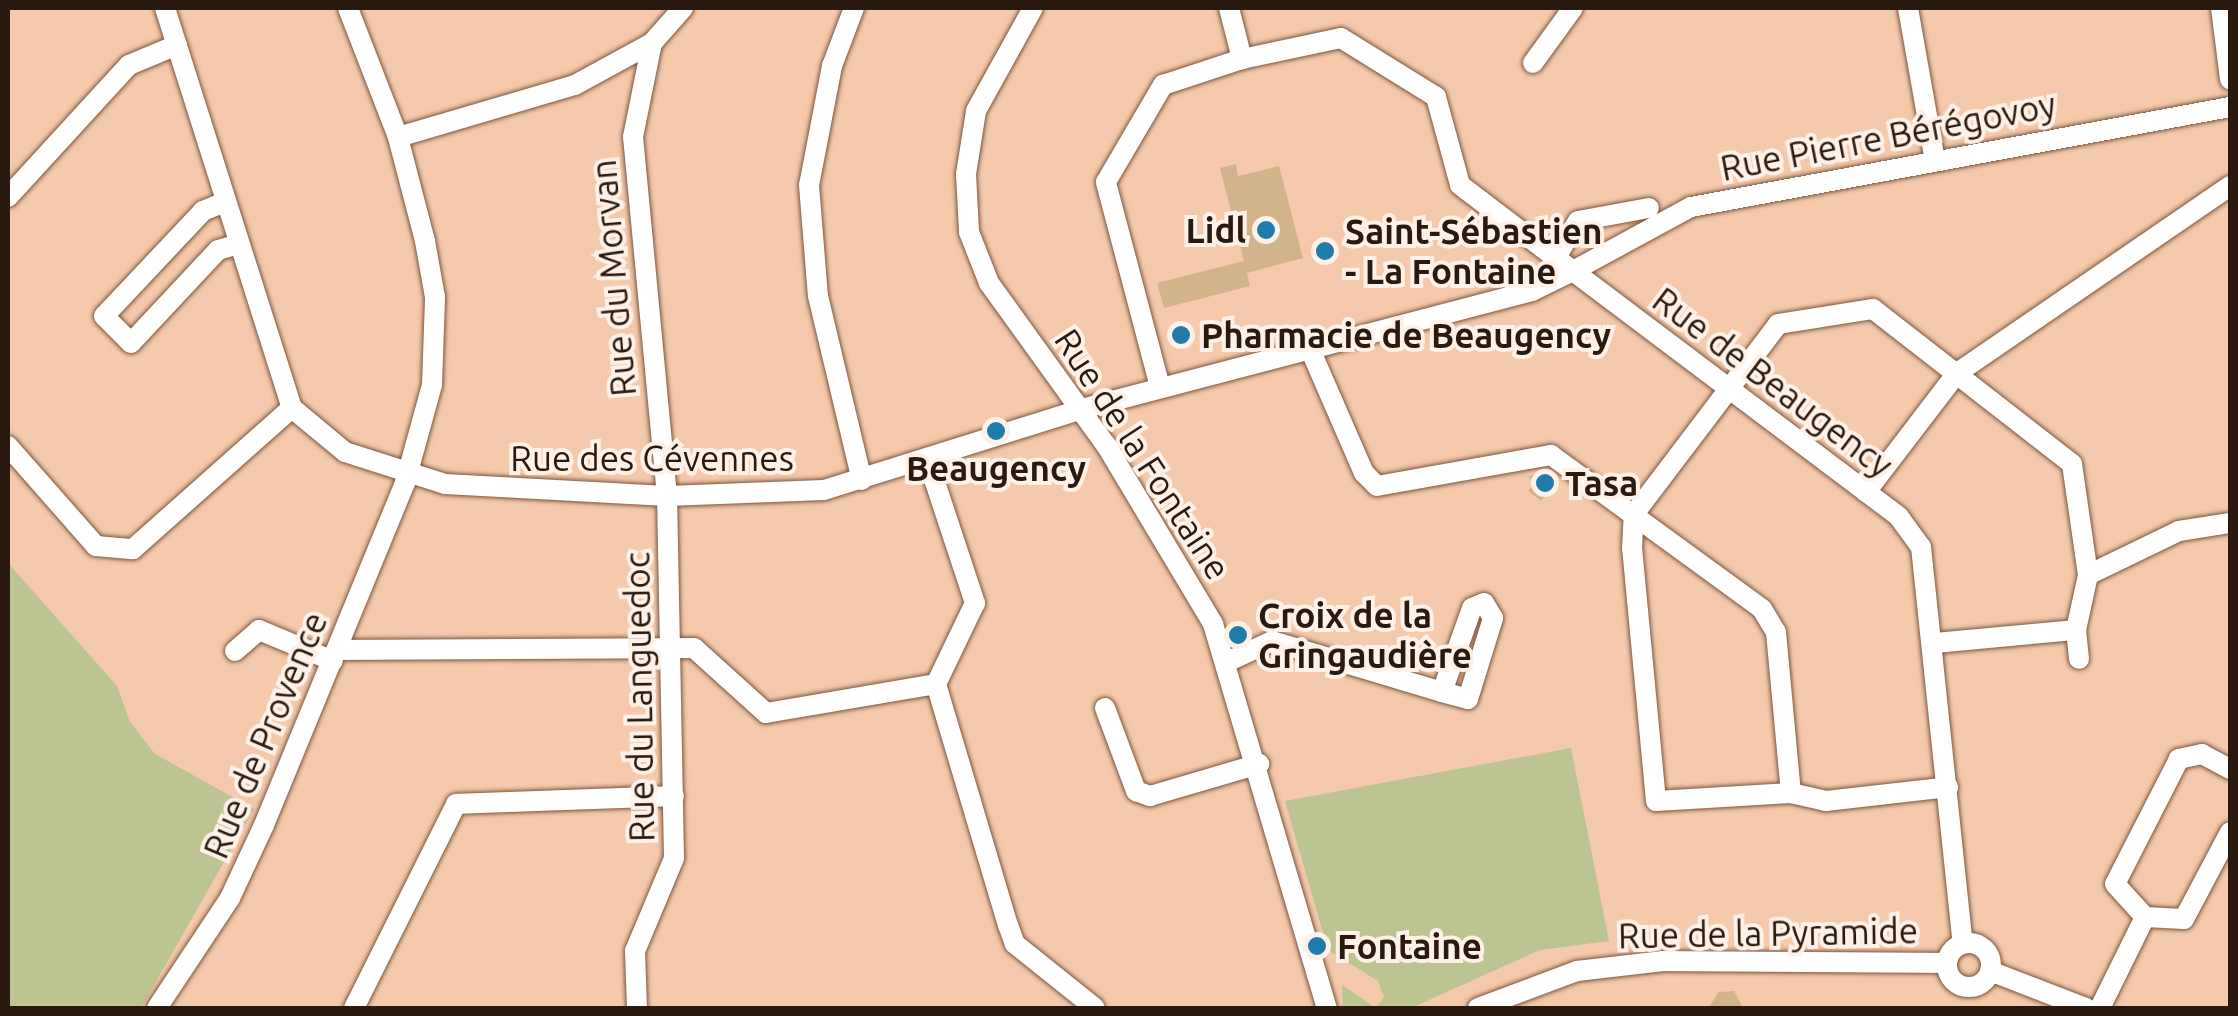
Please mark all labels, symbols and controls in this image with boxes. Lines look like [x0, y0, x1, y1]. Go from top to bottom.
street label: Rue Pierre Bérégovoy [1717, 83, 2059, 189]
street label: Rue du Morvan [582, 158, 644, 398]
place label: Lidl [1185, 209, 1246, 251]
place label: Saint-Sébastien - La Fontaine [1345, 210, 1602, 292]
marker: Lidl [1255, 219, 1277, 241]
marker: Saint-Sébastien - La Fontaine [1314, 240, 1336, 262]
street label: Rue de Beaugency [1645, 278, 1901, 486]
place label: Pharmacie de Beaugency [1201, 314, 1611, 356]
street label: Rue de la Fontaine [1046, 321, 1240, 587]
marker: Pharmacie de Beaugency [1170, 324, 1192, 346]
marker: Beaugency [985, 420, 1007, 442]
street label: Rue des Cévennes [510, 437, 794, 479]
place label: Beaugency [906, 447, 1086, 489]
place label: Tasa [1565, 462, 1638, 504]
marker: Tasa [1534, 472, 1556, 494]
street label: Rue du Languedoc [615, 552, 663, 842]
place label: Croix de la Gringaudière [1258, 594, 1472, 676]
street label: Rue de Provence [194, 606, 336, 864]
marker: Croix de la Gringaudière [1227, 624, 1249, 646]
street label: Rue de la Pyramide [1618, 909, 1918, 957]
place label: Fontaine [1337, 925, 1482, 967]
marker: Fontaine [1306, 935, 1328, 957]

